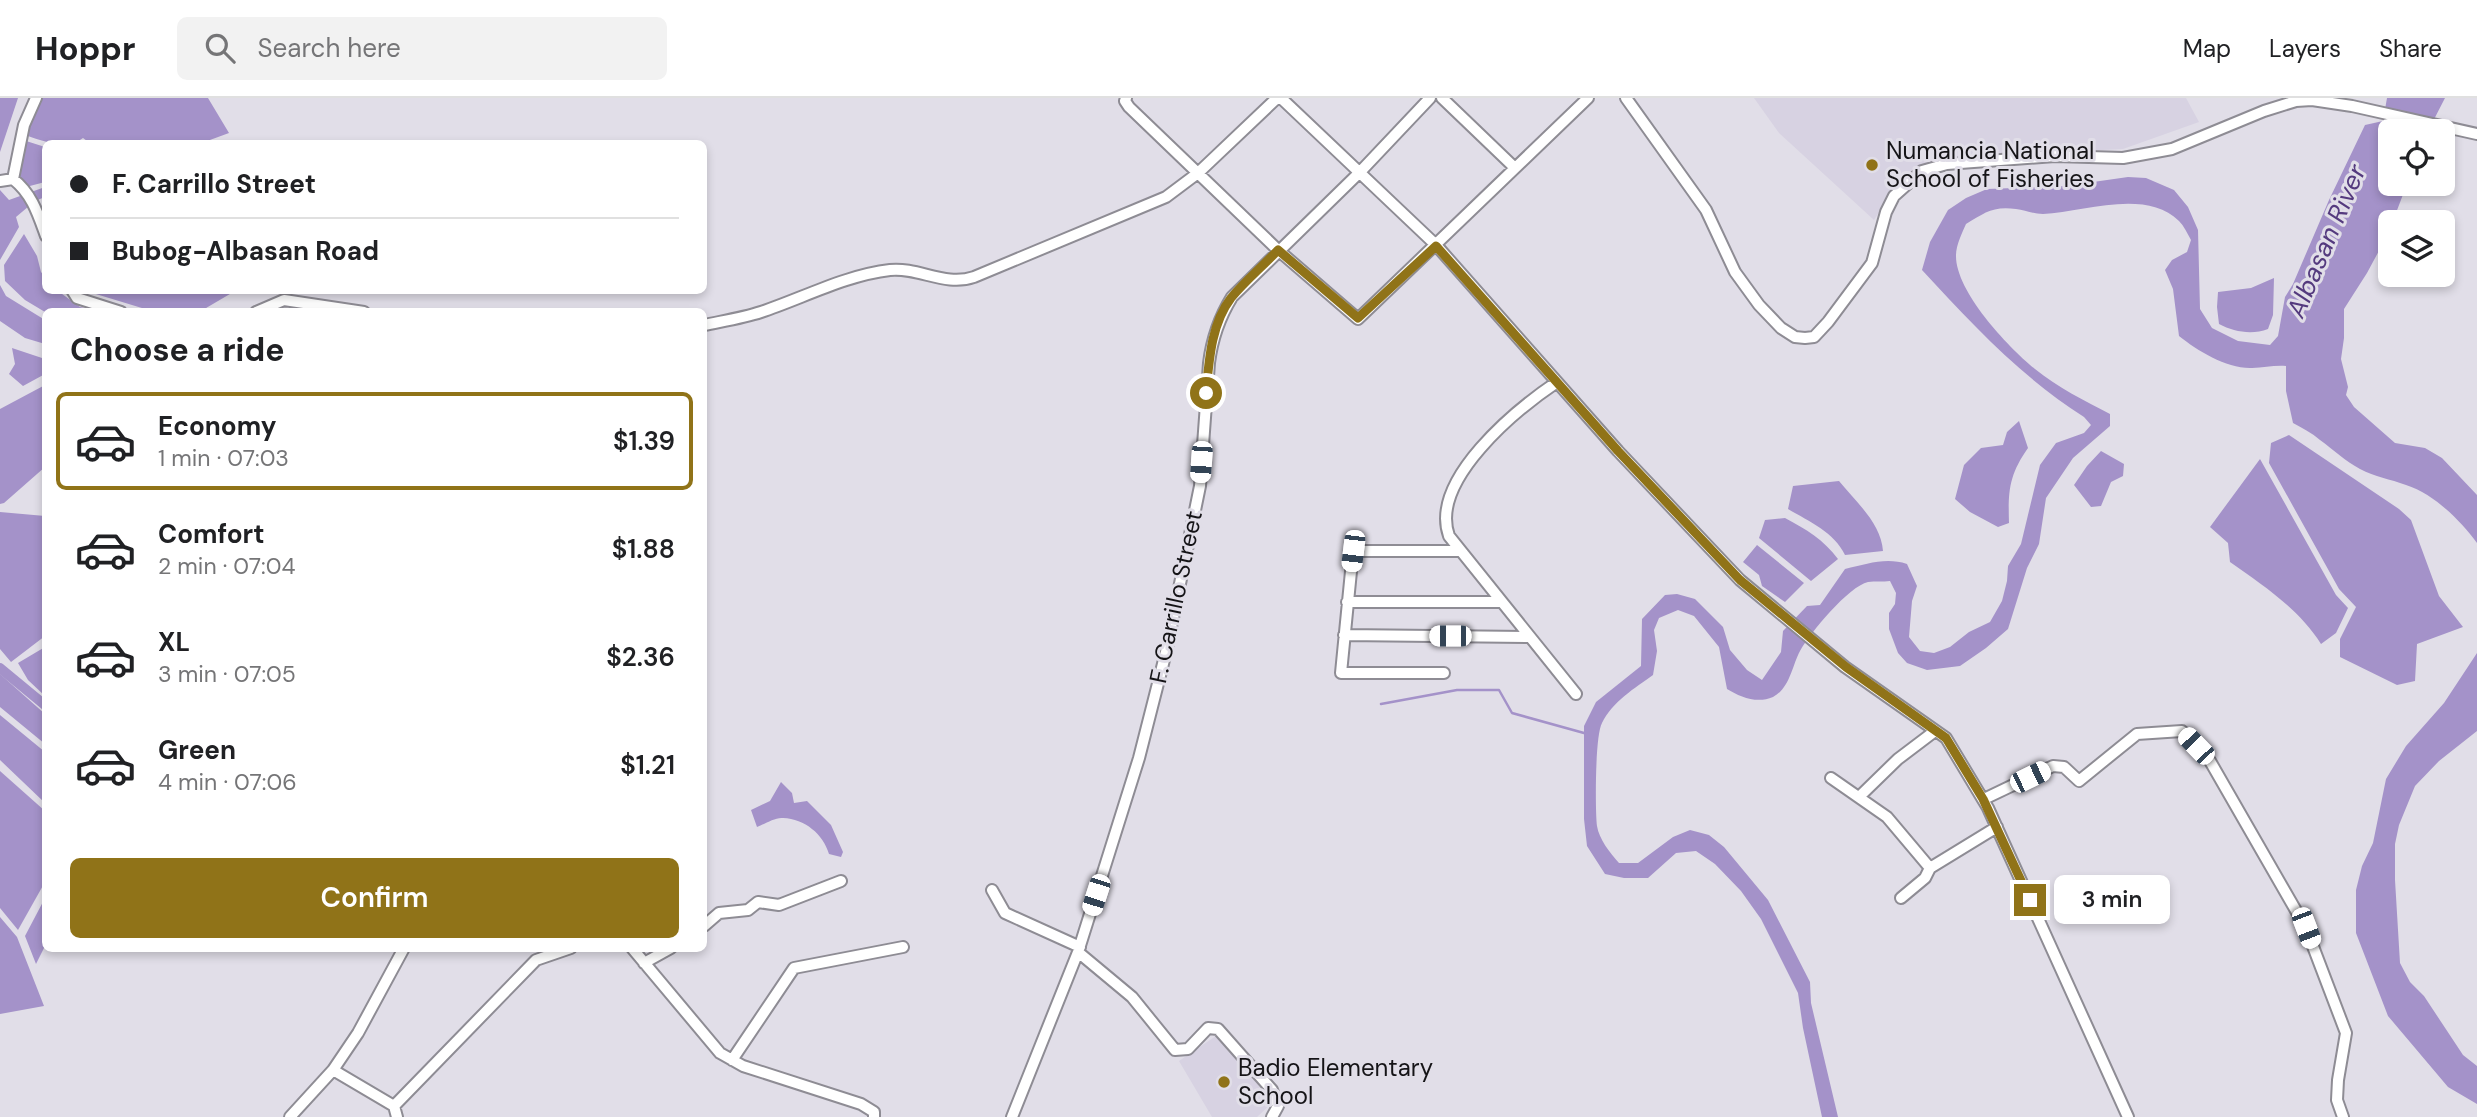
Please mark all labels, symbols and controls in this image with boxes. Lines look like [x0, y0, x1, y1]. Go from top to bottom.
search box [177, 17, 667, 80]
text: Hoppr [35, 27, 135, 70]
icon: search [201, 29, 239, 67]
text: Search here [257, 31, 401, 65]
text: Map [2183, 33, 2231, 64]
text: Layers [2269, 33, 2341, 64]
text: Share [2379, 33, 2442, 64]
map controls [2378, 119, 2455, 287]
button: locate [2378, 119, 2455, 196]
place label: Numancia National School of Fisheries [1886, 135, 2095, 194]
marker: Numancia National School of Fisheries [1864, 157, 1880, 173]
water label: Albasan River [2278, 158, 2374, 324]
text: F. Carrillo Street [112, 167, 316, 201]
button: layers [2378, 210, 2455, 287]
text: Bubog-Albasan Road [112, 234, 379, 268]
text: Choose a ride [70, 329, 285, 371]
route start [1190, 377, 1222, 409]
text: Economy [158, 409, 276, 443]
icon: car [74, 410, 137, 473]
text: $1.39 [613, 424, 675, 458]
car [1190, 440, 1213, 484]
text: 1 min · 07:03 [158, 443, 289, 473]
street label: F. Carrillo Street [1142, 508, 1209, 686]
text: Comfort [158, 517, 264, 551]
icon: car [74, 518, 137, 581]
car [1341, 529, 1366, 573]
text: $1.88 [612, 532, 675, 566]
text: 2 min · 07:04 [158, 551, 295, 581]
text: XL [158, 625, 190, 659]
icon: car [74, 626, 137, 689]
car [1430, 626, 1472, 647]
text: $2.36 [606, 640, 675, 674]
text: 3 min · 07:05 [158, 659, 296, 689]
car [2174, 724, 2219, 768]
text: Green [158, 733, 236, 767]
icon: car [74, 734, 137, 797]
text: $1.21 [620, 748, 675, 782]
car [2007, 758, 2054, 796]
text: 4 min · 07:06 [158, 767, 297, 797]
button: Confirm [70, 858, 679, 938]
car [1080, 872, 1113, 918]
callout: 3 min [2054, 876, 2170, 924]
route end [2014, 884, 2046, 916]
text: 3 min [2082, 884, 2142, 914]
car [2289, 905, 2324, 951]
place label: Badio Elementary School [1238, 1052, 1433, 1111]
marker: Badio Elementary School [1216, 1074, 1232, 1090]

